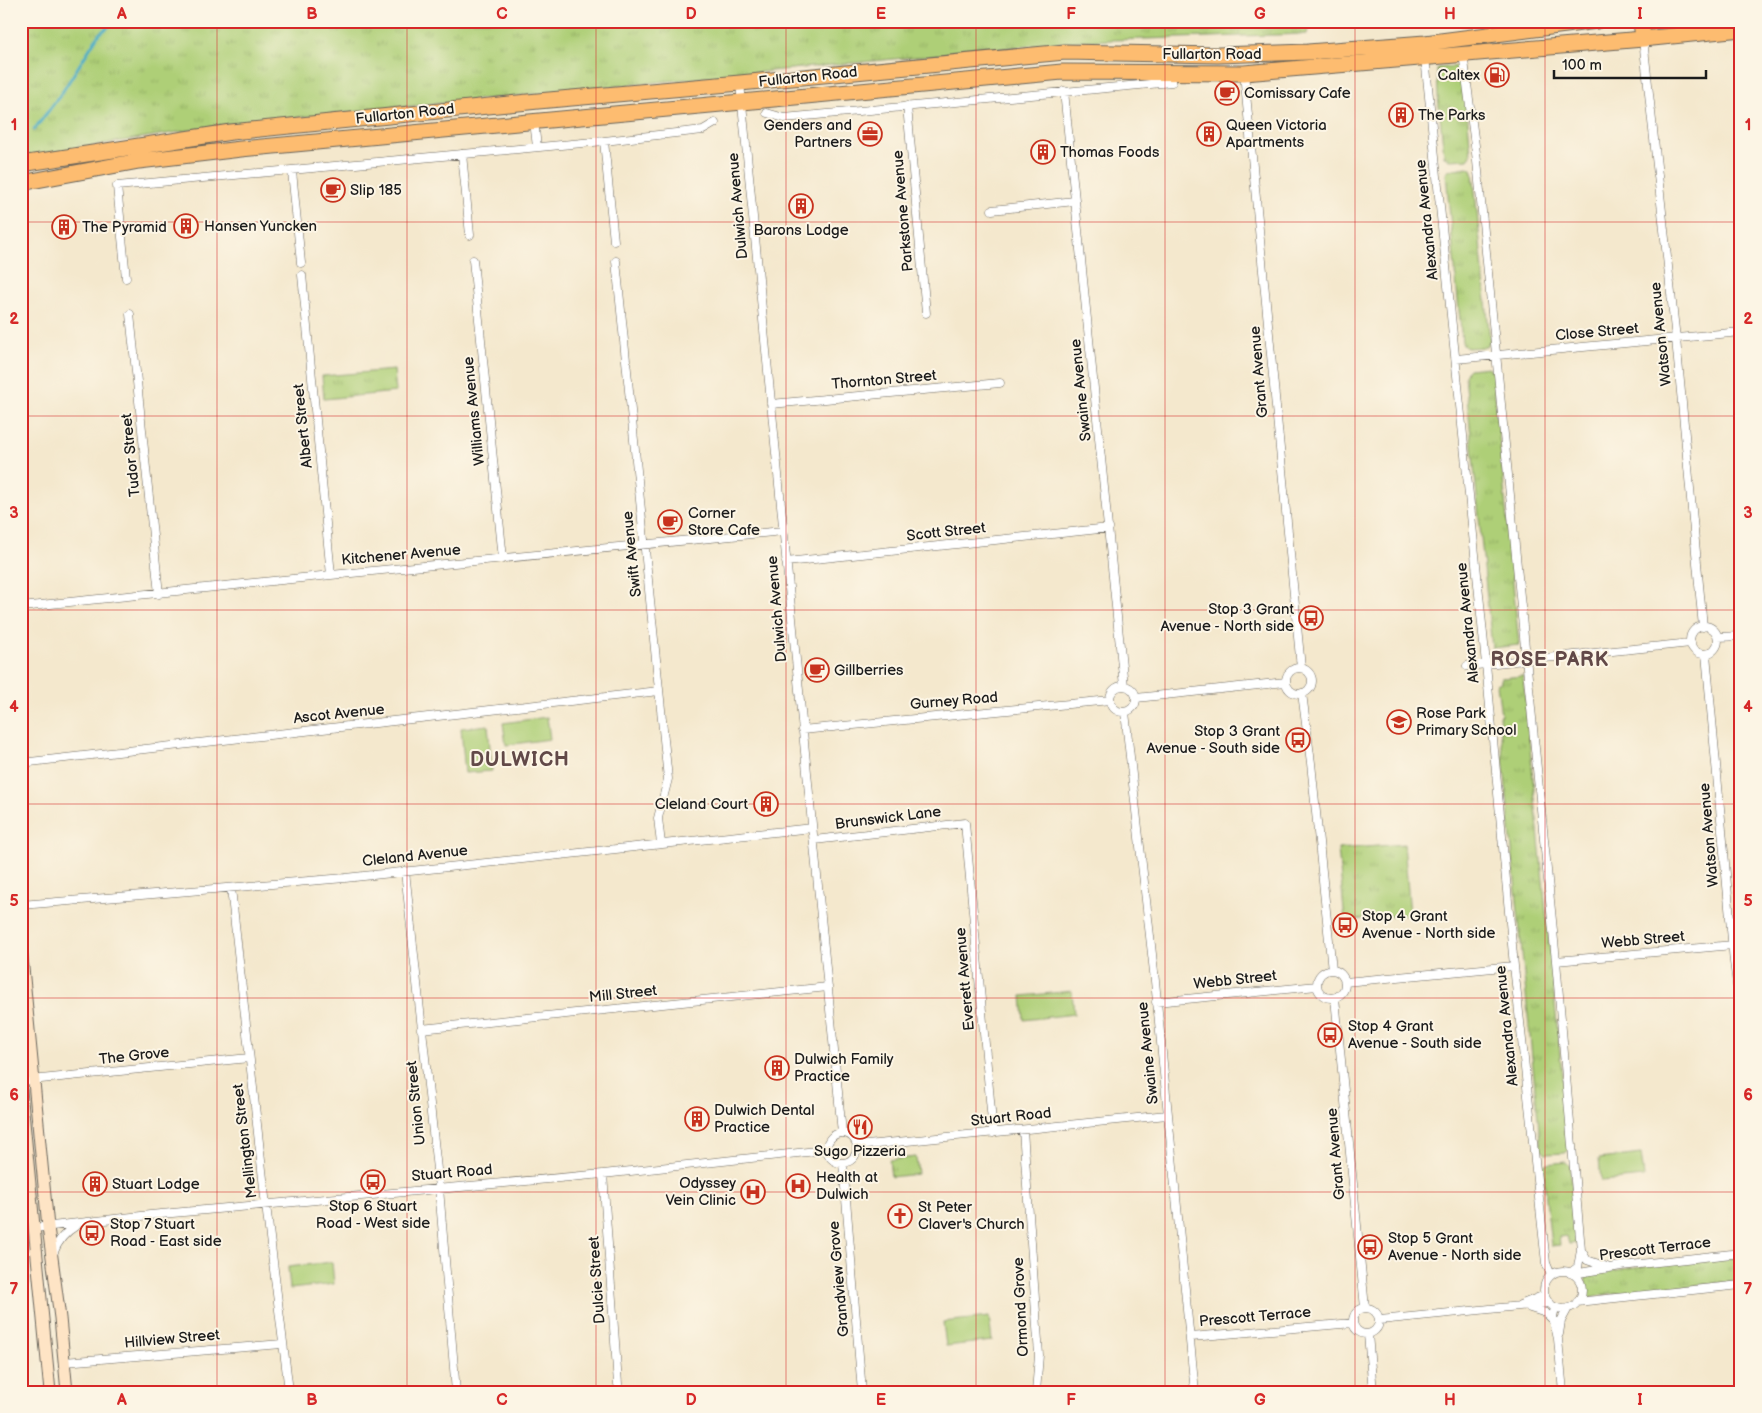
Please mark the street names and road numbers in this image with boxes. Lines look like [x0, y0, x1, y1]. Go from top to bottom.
street label: Fullarton Road [1162, 45, 1262, 64]
street label: Fullarton Road [758, 62, 858, 92]
street label: Fullarton Road [355, 99, 455, 129]
street label: Parkstone Avenue [888, 149, 918, 273]
street label: Dulwich Avenue [724, 152, 752, 260]
street label: Alexandra Avenue [1411, 159, 1443, 281]
street label: Watson Avenue [1646, 281, 1676, 387]
street label: Close Street [1554, 319, 1640, 345]
street label: Grant Avenue [1246, 325, 1272, 419]
street label: Swaine Avenue [1066, 338, 1096, 442]
street label: Williams Avenue [459, 356, 489, 466]
street label: Thornton Street [831, 366, 938, 394]
street label: Albert Street [289, 382, 317, 469]
street label: Tudor Street [117, 412, 145, 498]
street label: Swift Avenue [618, 510, 646, 598]
street label: Scott Street [905, 518, 987, 546]
street label: Kitchener Avenue [341, 540, 462, 570]
street label: Dulwich Avenue [763, 555, 791, 663]
street label: Alexandra Avenue [1452, 562, 1484, 684]
street label: Gurney Road [909, 688, 999, 714]
street label: Ascot Avenue [293, 700, 386, 728]
street label: Watson Avenue [1695, 782, 1723, 888]
street label: Brunswick Lane [834, 802, 942, 834]
street label: Cleland Avenue [361, 841, 469, 871]
street label: Everett Avenue [951, 927, 979, 1031]
street label: Webb Street [1601, 927, 1686, 953]
street label: Alexandra Avenue [1491, 965, 1523, 1087]
street label: Webb Street [1192, 966, 1278, 994]
street label: Mill Street [588, 981, 658, 1007]
street label: Swaine Avenue [1133, 1001, 1163, 1105]
street label: The Grove [98, 1043, 170, 1069]
street label: Union Street [402, 1059, 430, 1146]
street label: Mellington Street [229, 1082, 261, 1199]
street label: Stuart Road [970, 1103, 1052, 1131]
street label: Grant Avenue [1323, 1107, 1349, 1201]
street label: Stuart Road [411, 1160, 493, 1186]
street label: Grandview Grove [824, 1220, 854, 1338]
street label: Prescott Terrace [1598, 1233, 1712, 1265]
street label: Dulcie Street [584, 1235, 610, 1324]
street label: Ormond Grove [1009, 1257, 1033, 1357]
street label: Prescott Terrace [1198, 1303, 1312, 1331]
street label: Hillview Street [123, 1325, 221, 1353]

